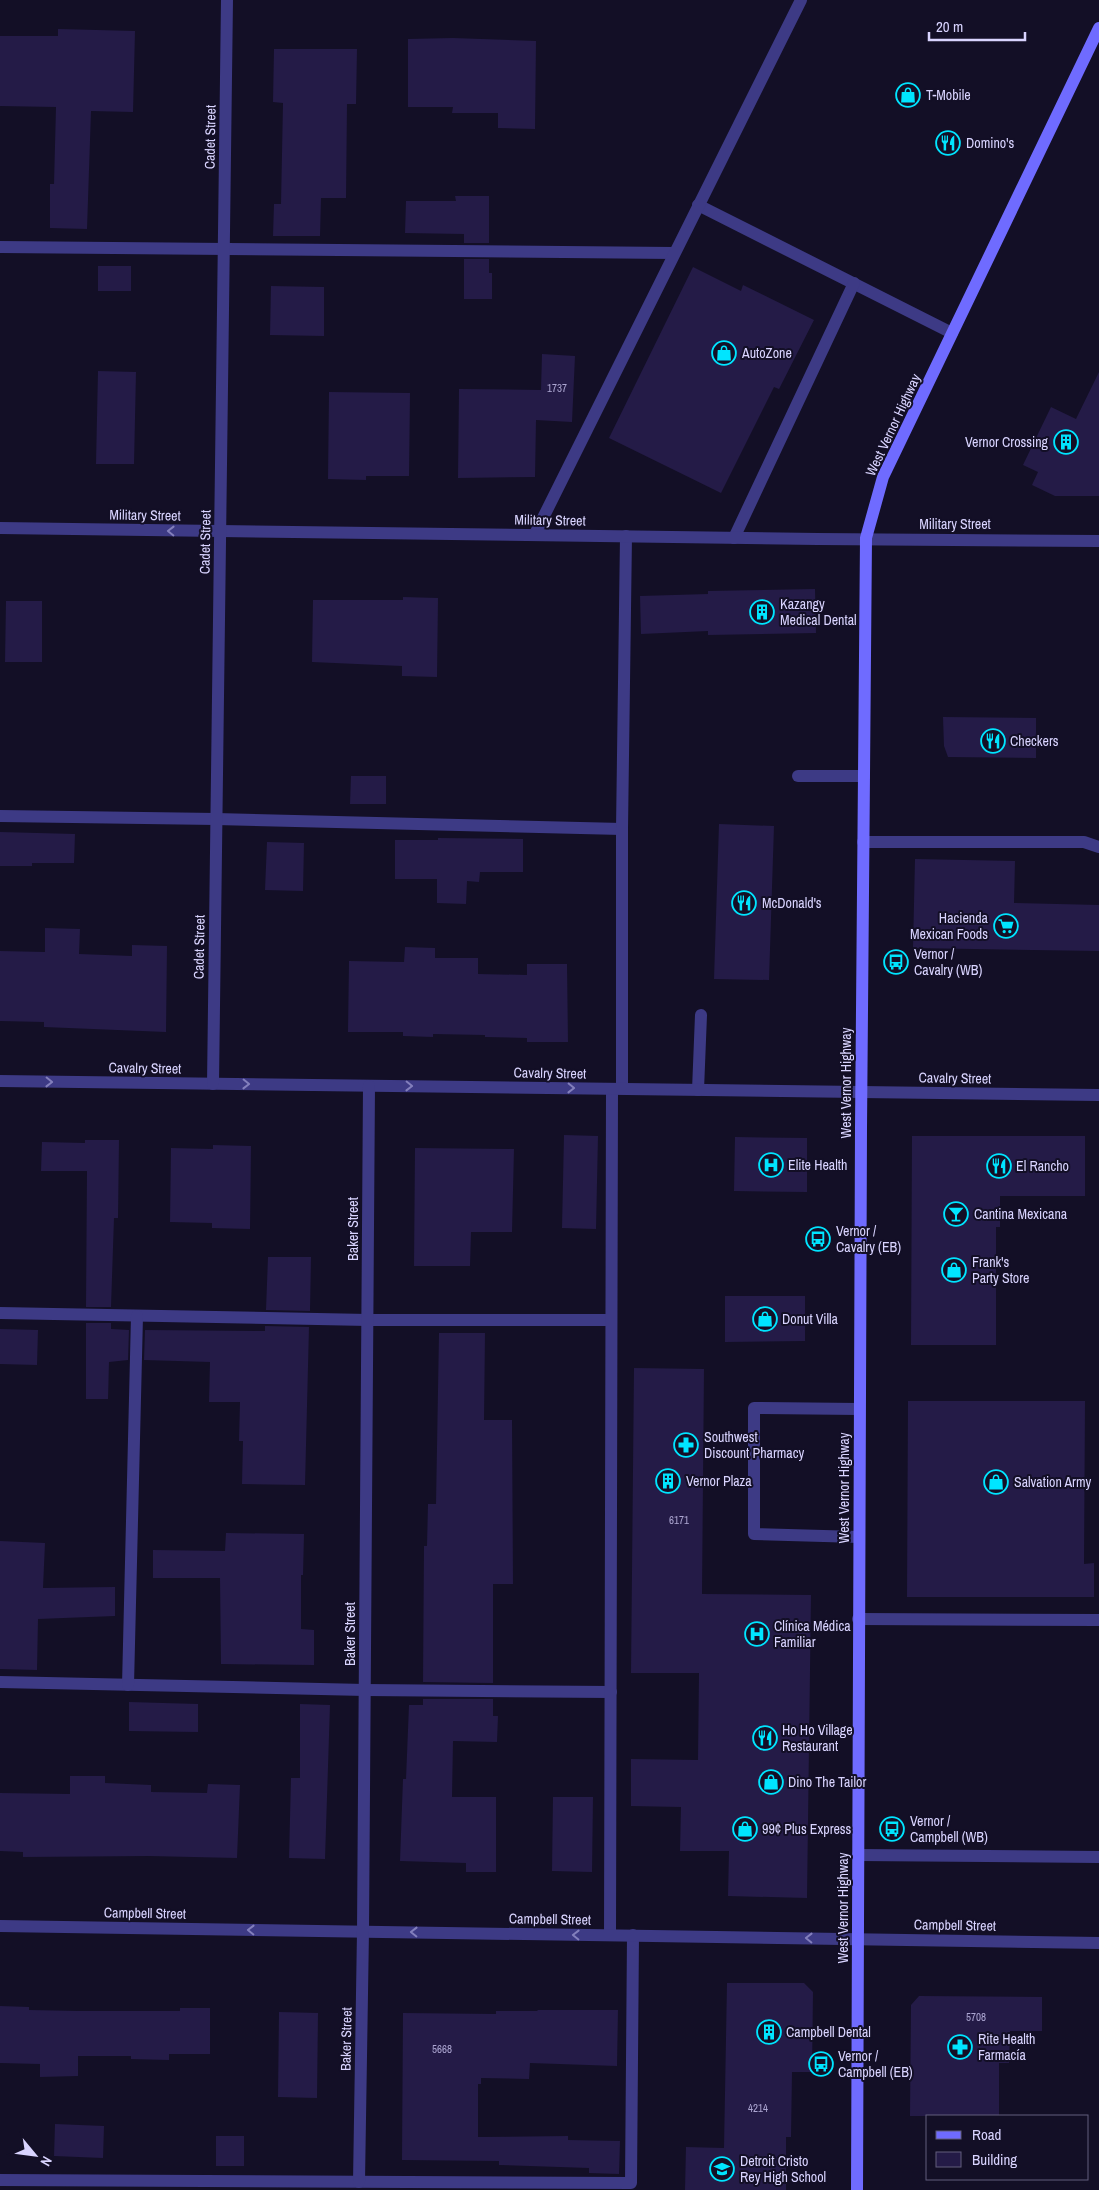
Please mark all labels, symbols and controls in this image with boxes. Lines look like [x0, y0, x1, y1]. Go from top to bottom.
scale bar [929, 10, 1025, 42]
text: 20 m [936, 16, 963, 37]
shop icon: T-Mobile [895, 82, 921, 108]
place label: T-Mobile [926, 86, 971, 104]
street label: Cadet Street [200, 105, 220, 169]
restaurant icon: Domino's [935, 130, 961, 156]
place label: Domino's [966, 134, 1014, 152]
shop icon: AutoZone [711, 340, 737, 366]
place label: AutoZone [741, 344, 792, 362]
street label: West Vernor Highway [861, 371, 925, 479]
house number: 1737 [547, 381, 567, 395]
building icon: Vernor Crossing [1053, 429, 1079, 455]
place label: Vernor Crossing [965, 433, 1049, 451]
street label: Military Street [109, 505, 181, 525]
street label: Cadet Street [195, 510, 215, 574]
street label: Military Street [514, 510, 586, 530]
street label: Military Street [919, 515, 991, 533]
one-way arrow [167, 525, 175, 536]
place label: Kazangy Medical Dental [780, 595, 857, 629]
building icon: Kazangy Medical Dental [749, 599, 775, 625]
restaurant icon: Checkers [980, 728, 1006, 754]
place label: Checkers [1010, 732, 1059, 750]
restaurant icon: McDonald's [731, 890, 757, 916]
place label: McDonald's [762, 894, 822, 912]
place label: Hacienda Mexican Foods [910, 909, 989, 943]
supermarket icon: Hacienda Mexican Foods [993, 913, 1019, 939]
street label: Cadet Street [189, 915, 209, 979]
place label: Vernor / Cavalry (WB) [914, 945, 982, 979]
bus stop icon: Vernor / Cavalry (WB) [883, 949, 909, 975]
street label: West Vernor Highway [837, 1027, 855, 1138]
street label: Cavalry Street [108, 1058, 182, 1078]
street label: Cavalry Street [513, 1063, 587, 1083]
street label: Cavalry Street [918, 1068, 992, 1088]
one-way arrow [45, 1077, 53, 1087]
one-way arrow [242, 1079, 250, 1089]
one-way arrow [405, 1081, 413, 1091]
one-way arrow [568, 1083, 575, 1093]
hospital icon: Elite Health [758, 1152, 784, 1178]
restaurant icon: El Rancho [986, 1153, 1012, 1179]
place label: Elite Health [788, 1156, 847, 1174]
place label: El Rancho [1016, 1157, 1069, 1175]
street label: Baker Street [344, 1197, 362, 1261]
bar icon: Cantina Mexicana [943, 1201, 969, 1227]
place label: Cantina Mexicana [974, 1205, 1068, 1223]
place label: Vernor / Cavalry (EB) [836, 1222, 901, 1256]
bus stop icon: Vernor / Cavalry (EB) [805, 1226, 831, 1252]
place label: Frank's Party Store [972, 1253, 1029, 1287]
shop icon: Frank's Party Store [941, 1257, 967, 1283]
shop icon: Donut Villa [752, 1306, 778, 1332]
place label: Donut Villa [782, 1310, 839, 1328]
place label: Southwest Discount Pharmacy [704, 1428, 804, 1462]
pharmacy icon: Southwest Discount Pharmacy [673, 1432, 699, 1458]
street label: West Vernor Highway [835, 1432, 853, 1543]
building icon: Vernor Plaza [655, 1468, 681, 1494]
shop icon: Salvation Army [983, 1469, 1009, 1495]
place label: Vernor Plaza [686, 1472, 752, 1490]
place label: Salvation Army [1014, 1473, 1091, 1491]
house number: 6171 [669, 1513, 689, 1527]
street label: Baker Street [341, 1602, 359, 1666]
place label: Clínica Médica Familiar [774, 1617, 851, 1651]
hospital icon: Clínica Médica Familiar [744, 1621, 770, 1647]
place label: Ho Ho Village Restaurant [782, 1721, 853, 1755]
restaurant icon: Ho Ho Village Restaurant [752, 1725, 778, 1751]
shop icon: Dino The Tailor [758, 1769, 784, 1795]
place label: Dino The Tailor [788, 1773, 866, 1791]
place label: Vernor / Campbell (WB) [910, 1812, 988, 1846]
shop icon: 99¢ Plus Express [732, 1816, 758, 1842]
bus stop icon: Vernor / Campbell (WB) [879, 1816, 905, 1842]
place label: 99¢ Plus Express [762, 1820, 852, 1838]
street label: West Vernor Highway [834, 1852, 852, 1963]
street label: Campbell Street [104, 1903, 186, 1923]
street label: Campbell Street [509, 1909, 591, 1929]
street label: Campbell Street [914, 1915, 996, 1935]
one-way arrow [247, 1925, 254, 1935]
one-way arrow [409, 1927, 417, 1937]
one-way arrow [572, 1929, 580, 1940]
one-way arrow [804, 1933, 812, 1943]
street label: Baker Street [336, 2007, 356, 2071]
house number: 5708 [966, 2010, 986, 2024]
building icon: Campbell Dental [756, 2019, 782, 2045]
place label: Campbell Dental [786, 2023, 871, 2041]
place label: Rite Health Farmacía [978, 2030, 1035, 2064]
pharmacy icon: Rite Health Farmacía [947, 2034, 973, 2060]
house number: 5668 [432, 2042, 452, 2056]
place label: Vernor / Campbell (EB) [838, 2047, 913, 2081]
bus stop icon: Vernor / Campbell (EB) [808, 2051, 834, 2077]
house number: 4214 [748, 2101, 768, 2115]
legend [926, 2115, 1089, 2180]
text: Road [972, 2124, 1001, 2145]
north arrow [10, 2130, 60, 2180]
text: Building [972, 2149, 1017, 2170]
place label: Detroit Cristo Rey High School [740, 2152, 826, 2186]
text: N [36, 2153, 56, 2169]
school or university icon: Detroit Cristo Rey High School [709, 2156, 735, 2182]

